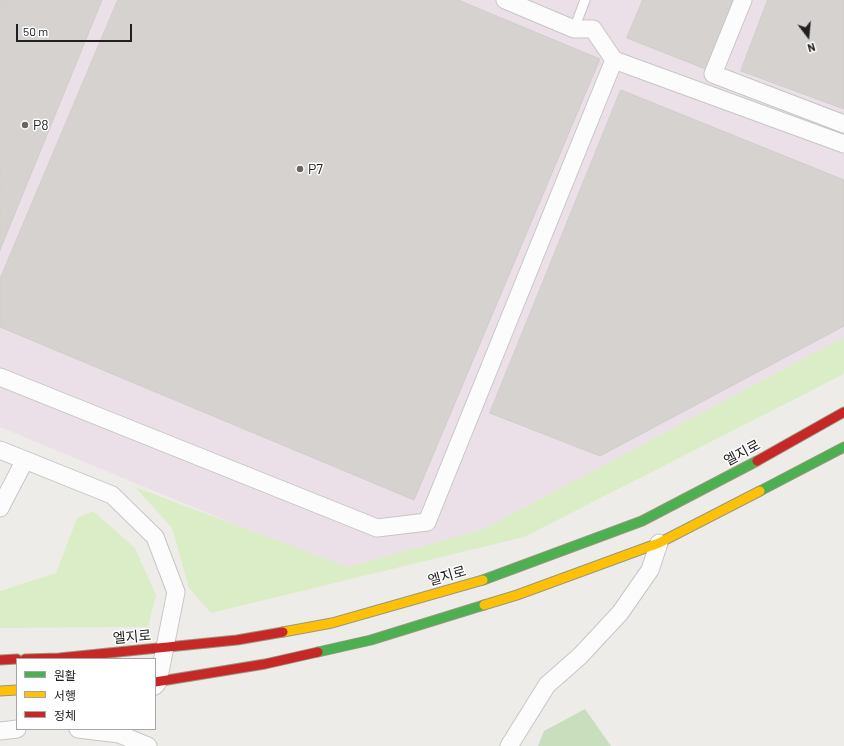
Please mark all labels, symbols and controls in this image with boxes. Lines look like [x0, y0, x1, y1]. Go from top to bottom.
scale bar [18, 16, 134, 42]
north arrow [788, 16, 828, 56]
text: 50 m [23, 24, 48, 38]
text: N [806, 41, 817, 55]
place label: P8 [33, 117, 49, 133]
marker: P8 [20, 120, 30, 130]
place label: P7 [308, 161, 323, 177]
marker: P7 [295, 164, 305, 174]
street label: 엘지로 [721, 437, 763, 469]
street label: 엘지로 [426, 563, 468, 589]
street label: 엘지로 [112, 627, 152, 647]
legend [16, 658, 156, 730]
text: 원활 [54, 668, 76, 682]
text: 서행 [54, 688, 76, 702]
text: 정체 [54, 708, 76, 722]

